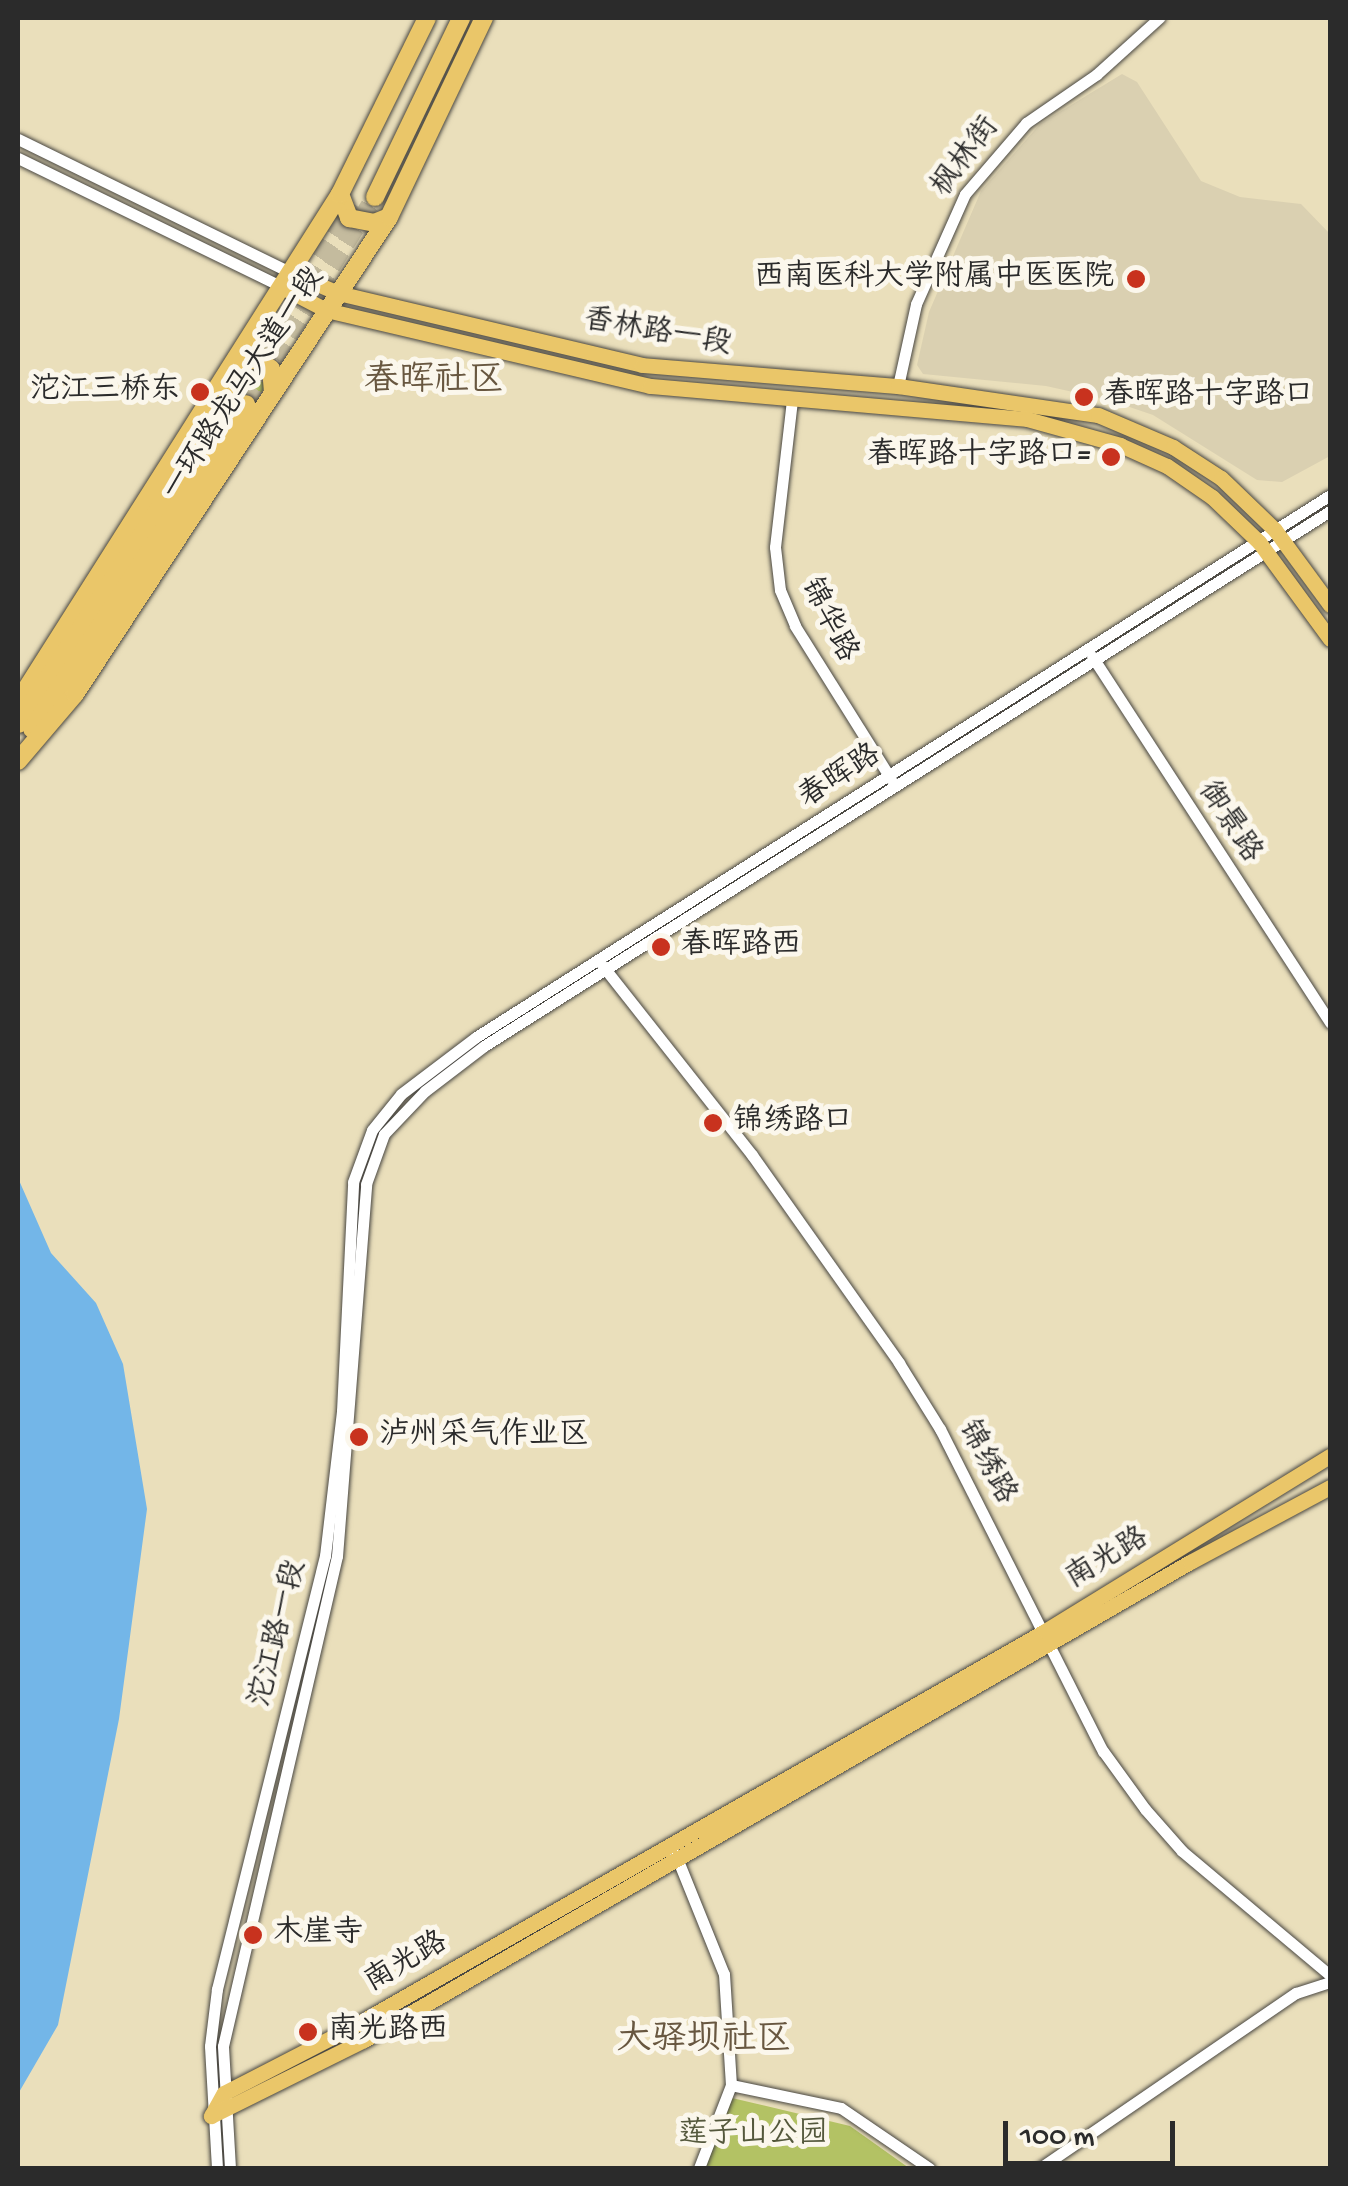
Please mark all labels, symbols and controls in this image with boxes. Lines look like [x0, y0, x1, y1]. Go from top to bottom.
street label: 枫林街 [926, 111, 1008, 205]
place label: 西南医科大学附属中医医院 [754, 261, 1114, 297]
street label: 一环路龙马大道一段 [156, 262, 334, 508]
marker: 西南医科大学附属中医医院 [1123, 266, 1149, 292]
street label: 香林路一段 [580, 303, 734, 365]
district label: 春晖社区 [364, 362, 504, 404]
place label: 沱江三桥东 [30, 374, 180, 410]
place label: 春晖路十字路口 [1104, 379, 1314, 415]
marker: 沱江三桥东 [189, 381, 211, 403]
marker: 春晖路十字路口 [1073, 386, 1095, 408]
place label: 春晖路十字路口= [867, 439, 1091, 475]
marker: 春晖路十字路口= [1100, 446, 1122, 468]
street label: 锦华路 [791, 573, 863, 669]
street label: 春晖路 [793, 738, 889, 818]
street label: 御景路 [1188, 775, 1268, 871]
place label: 春晖路西 [681, 929, 801, 965]
marker: 春晖路西 [650, 936, 672, 958]
place label: 锦绣路口 [733, 1105, 853, 1141]
marker: 锦绣路口 [702, 1112, 724, 1134]
street label: 锦绣路 [948, 1415, 1022, 1511]
place label: 泸州采气作业区 [379, 1419, 589, 1455]
marker: 泸州采气作业区 [348, 1426, 370, 1448]
street label: 南光路 [1060, 1521, 1156, 1599]
street label: 沱江路一段 [244, 1557, 316, 1711]
place label: 木崖寺 [273, 1917, 363, 1953]
marker: 木崖寺 [242, 1924, 264, 1946]
street label: 南光路 [359, 1926, 455, 2002]
place label: 南光路西 [328, 2014, 448, 2050]
marker: 南光路西 [297, 2021, 319, 2043]
district label: 大驿坝社区 [617, 2021, 791, 2063]
scale bar [1008, 2101, 1180, 2163]
park label: 莲子山公园 [678, 2118, 828, 2154]
text: 100 m [1020, 2121, 1095, 2156]

